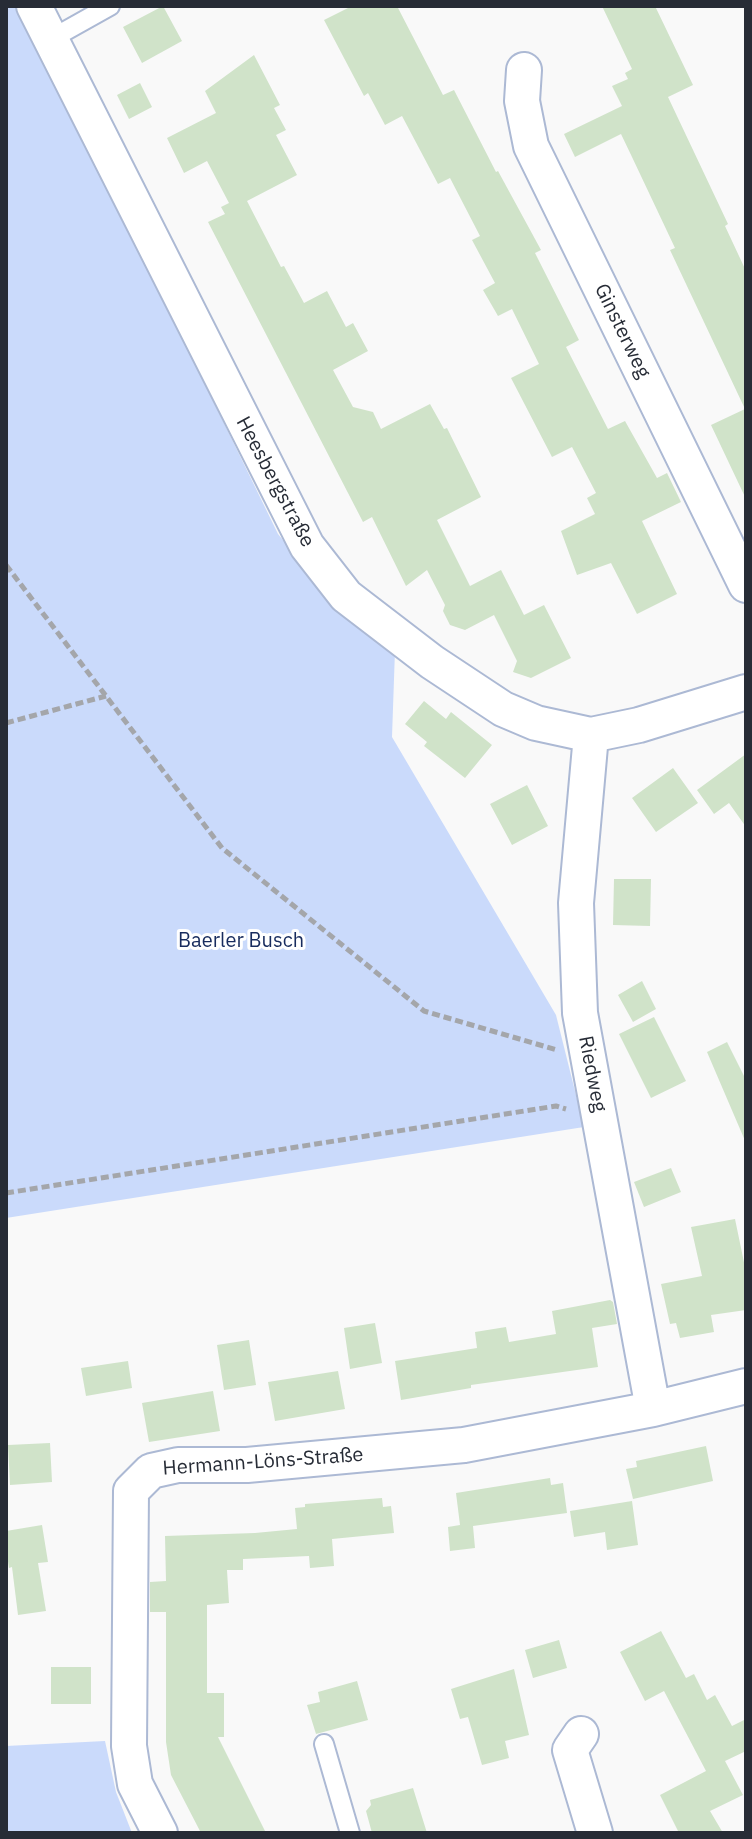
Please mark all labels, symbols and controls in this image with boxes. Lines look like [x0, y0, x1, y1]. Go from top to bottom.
street label: Ginsterweg [589, 280, 655, 382]
street label: Heesbergstraße [231, 413, 319, 551]
park label: Baerler Busch [178, 929, 304, 953]
street label: Riedweg [573, 1034, 611, 1114]
street label: Hermann-Löns-Straße [162, 1443, 364, 1481]

